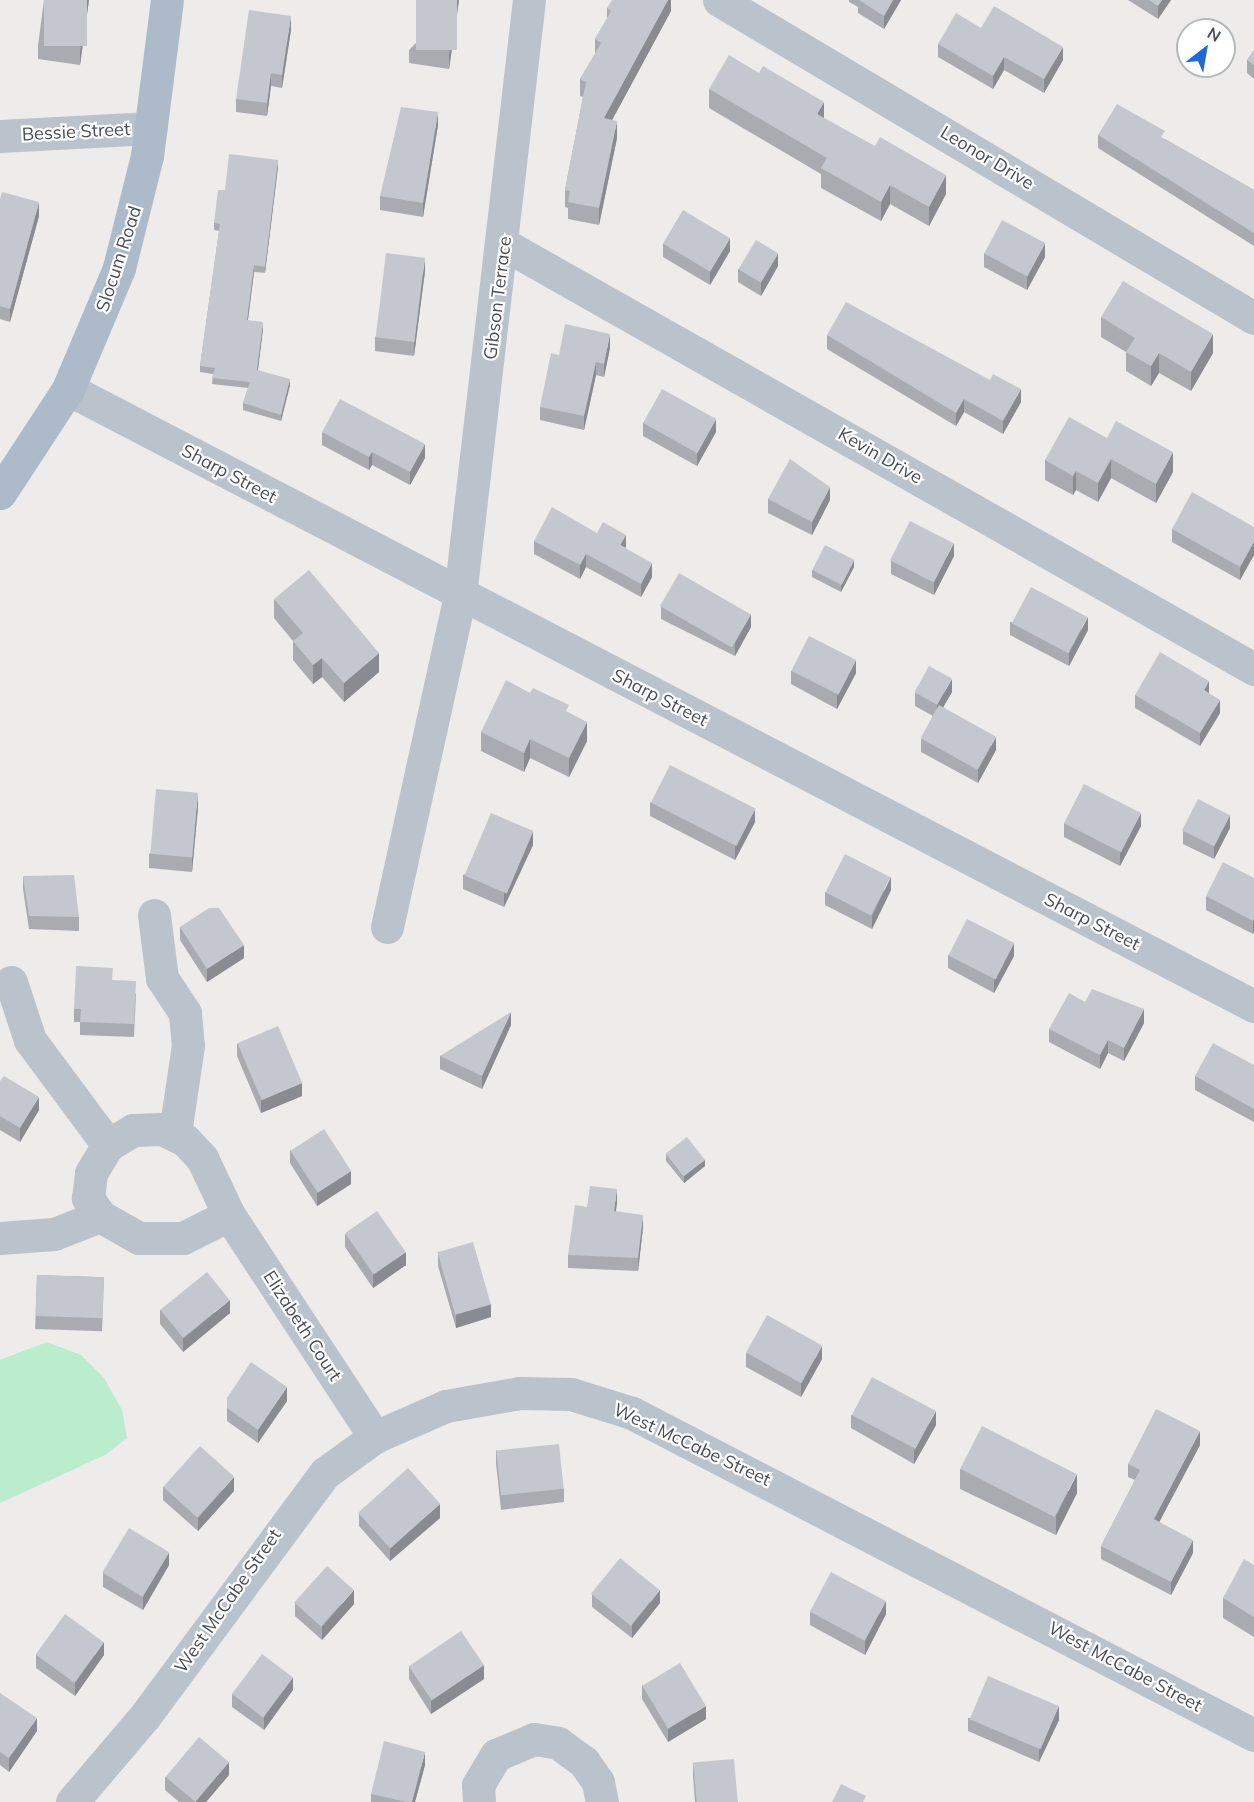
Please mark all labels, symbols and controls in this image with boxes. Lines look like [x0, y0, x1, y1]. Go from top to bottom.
north arrow [1176, 18, 1236, 78]
text: N [1204, 23, 1225, 46]
street label: Bessie Street [21, 118, 131, 146]
street label: Leonor Drive [936, 122, 1038, 194]
street label: Slocum Road [92, 203, 146, 315]
street label: Gibson Terrace [480, 235, 516, 361]
street label: Kevin Drive [834, 423, 926, 489]
street label: Sharp Street [178, 440, 280, 508]
street label: Sharp Street [609, 665, 711, 731]
street label: Sharp Street [1041, 889, 1143, 955]
street label: Elizabeth Court [258, 1267, 346, 1385]
street label: West McCabe Street [610, 1399, 774, 1491]
street label: West McCabe Street [170, 1525, 286, 1677]
street label: West McCabe Street [1045, 1617, 1205, 1717]

